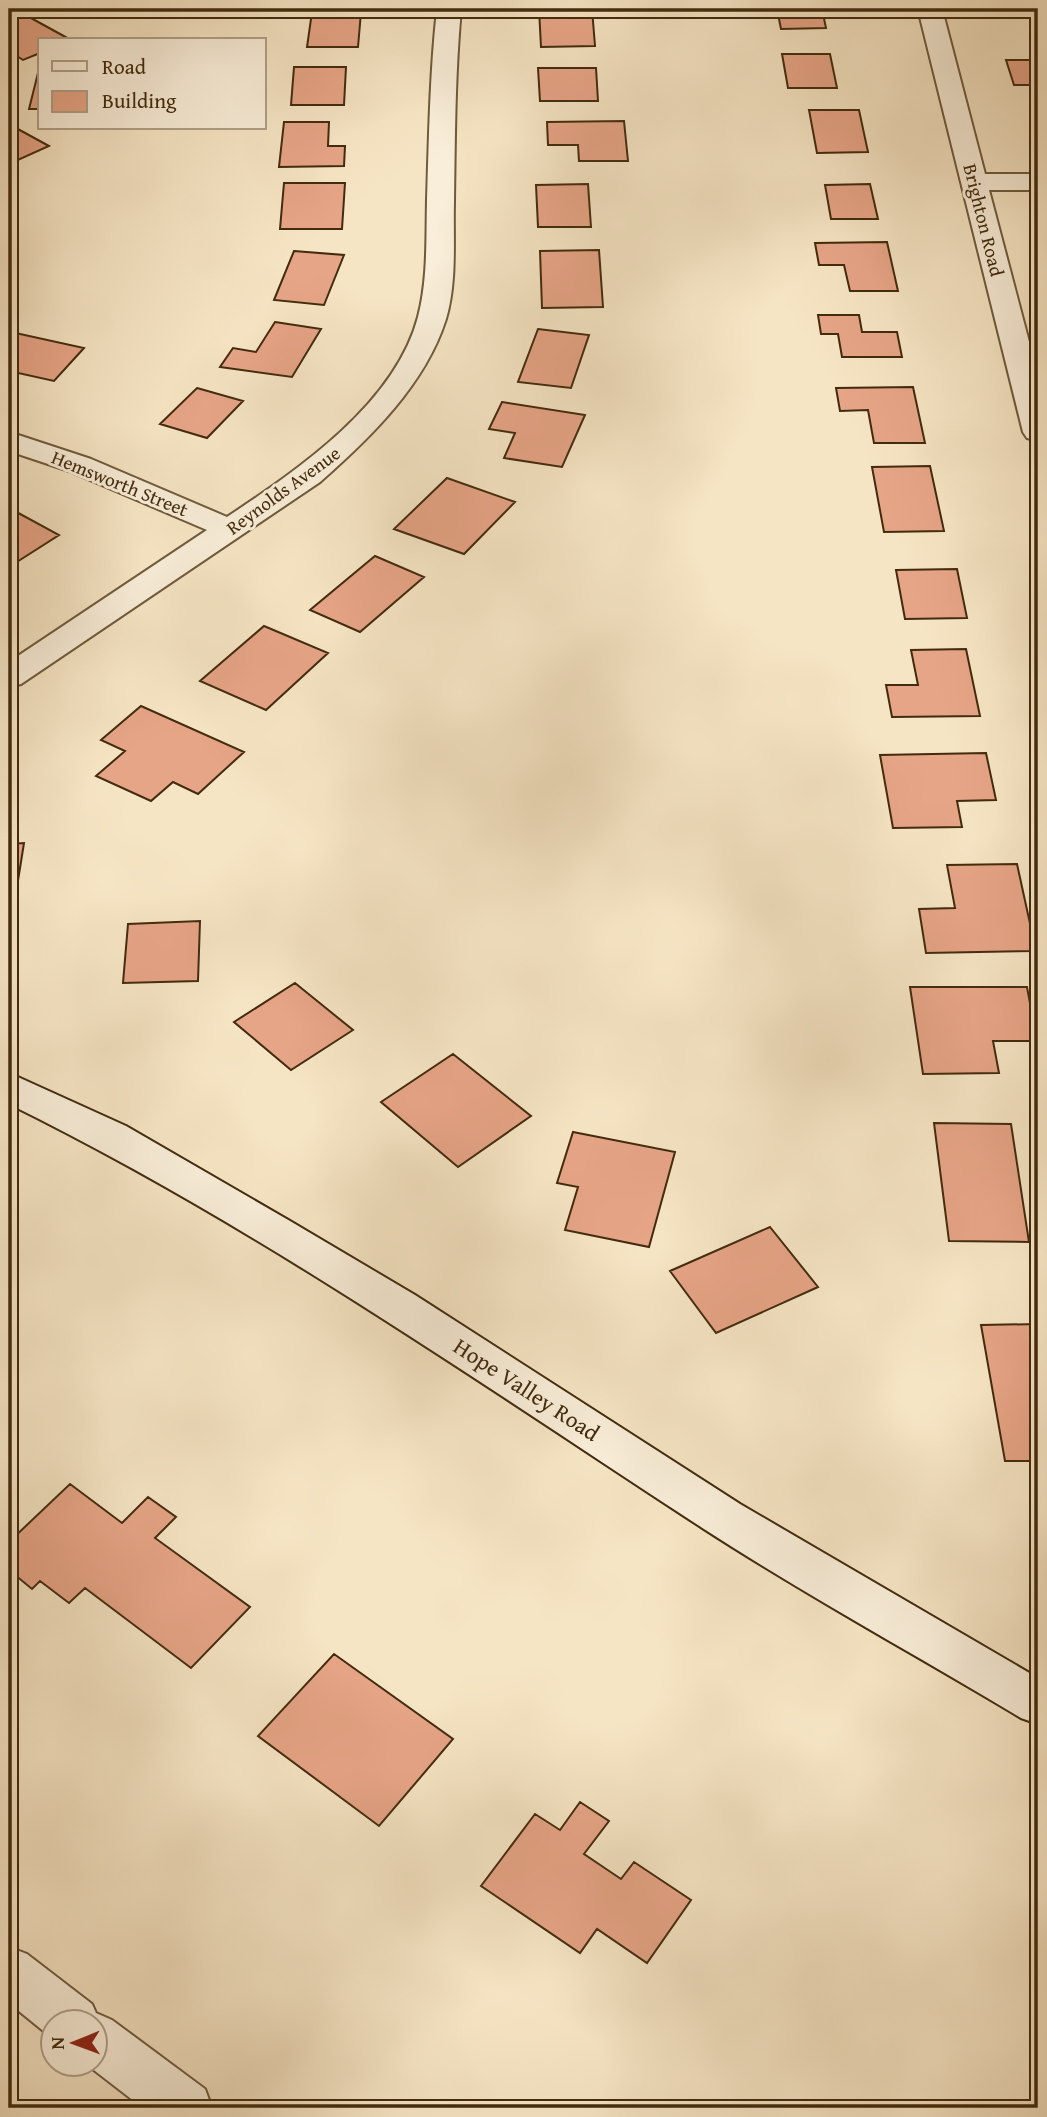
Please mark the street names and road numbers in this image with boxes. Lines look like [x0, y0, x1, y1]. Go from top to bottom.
street label: Brighton Road [956, 161, 1012, 280]
street label: Reynolds Avenue [220, 439, 346, 541]
street label: Hemsworth Street [48, 443, 193, 523]
street label: Hope Valley Road [447, 1329, 607, 1449]

